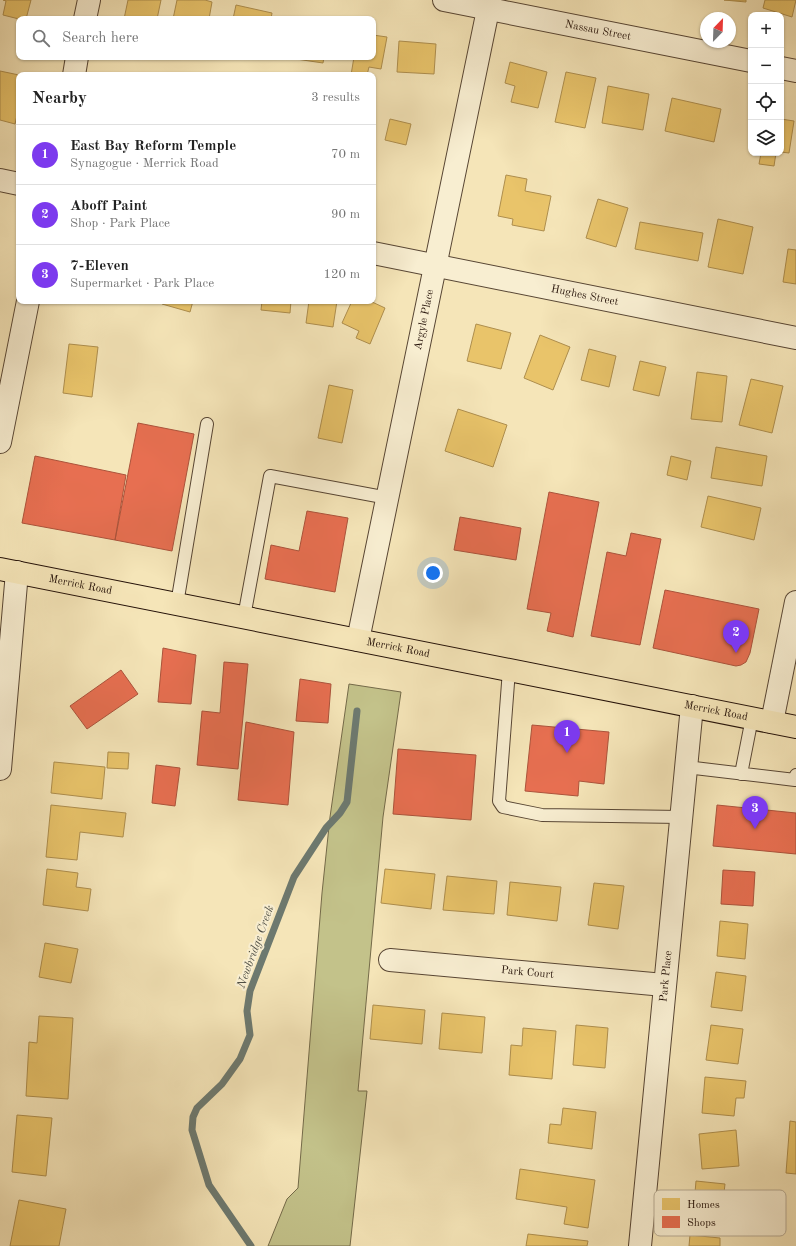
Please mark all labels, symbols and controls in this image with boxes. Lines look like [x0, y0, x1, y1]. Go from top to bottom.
north arrow [700, 12, 736, 48]
map controls [748, 12, 784, 156]
button: + [748, 12, 784, 48]
search box [16, 16, 376, 60]
street label: Nassau Street [564, 19, 632, 43]
icon: search [30, 27, 52, 49]
text: Search here [62, 31, 139, 46]
button: − [748, 48, 784, 84]
button: locate [748, 84, 784, 120]
text: Nearby [32, 90, 87, 107]
text: 3 results [311, 91, 360, 104]
button: layers [748, 120, 784, 156]
text: East Bay Reform Temple [70, 139, 236, 154]
text: 1 [41, 148, 49, 161]
text: 70 m [331, 148, 360, 161]
text: Synagogue · Merrick Road [70, 157, 219, 170]
text: Aboff Paint [70, 199, 147, 214]
text: 2 [41, 208, 49, 221]
text: 90 m [331, 208, 360, 221]
text: Shop · Park Place [70, 217, 170, 230]
text: 7-Eleven [70, 259, 129, 274]
text: 3 [41, 268, 49, 281]
text: 120 m [323, 268, 360, 281]
text: Supermarket · Park Place [70, 277, 214, 290]
street label: Hughes Street [550, 283, 620, 308]
street label: Argyle Place [412, 288, 436, 351]
your location [423, 563, 443, 583]
street label: Merrick Road [48, 573, 113, 597]
pin: 2 [723, 620, 749, 653]
street label: Merrick Road [366, 636, 431, 660]
street label: Merrick Road [683, 699, 749, 723]
pin: 1 [554, 720, 580, 753]
pin: 3 [742, 796, 768, 829]
water label: Newbridge Creek [235, 904, 277, 991]
street label: Park Place [658, 950, 674, 1002]
street label: Park Court [501, 965, 554, 980]
legend [654, 1190, 786, 1236]
text: Homes [687, 1200, 720, 1211]
text: Shops [687, 1218, 716, 1229]

